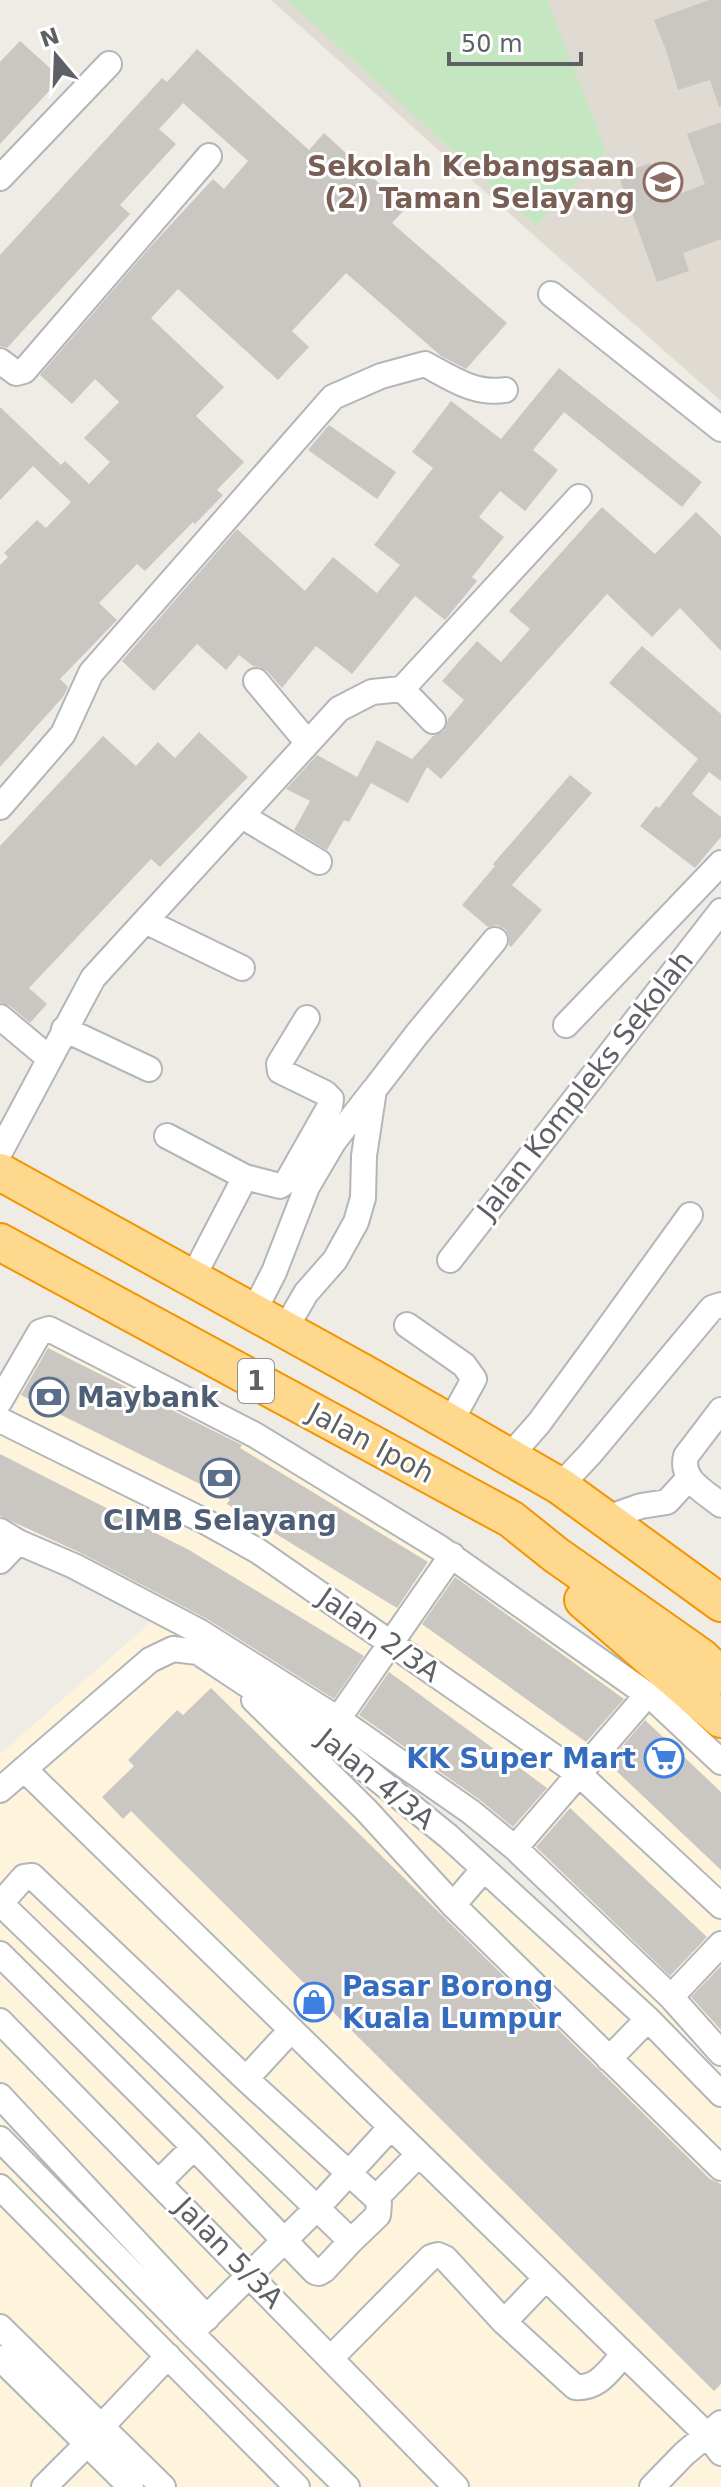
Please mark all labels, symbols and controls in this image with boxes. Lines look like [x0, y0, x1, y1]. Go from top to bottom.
north arrow [16, 16, 96, 96]
scale bar [449, 16, 581, 66]
text: N [37, 23, 62, 52]
text: 50 m [461, 30, 523, 58]
place label: Sekolah Kebangsaan (2) Taman Selayang [307, 150, 635, 215]
school or university icon: Sekolah Kebangsaan (2) Taman Selayang [642, 161, 684, 203]
street label: Jalan Kompleks Sekolah [469, 944, 700, 1227]
road number: 1 [238, 1359, 274, 1403]
bank icon: Maybank [28, 1376, 70, 1418]
place label: Maybank [77, 1381, 220, 1414]
street label: Jalan Ipoh [301, 1395, 440, 1490]
bank icon: CIMB Selayang [199, 1457, 241, 1499]
place label: CIMB Selayang [103, 1504, 337, 1537]
street label: Jalan 2/3A [310, 1580, 446, 1689]
street label: Jalan 4/3A [309, 1720, 441, 1836]
supermarket icon: KK Super Mart [643, 1737, 685, 1779]
place label: KK Super Mart [406, 1742, 636, 1775]
place label: Pasar Borong Kuala Lumpur [342, 1970, 561, 2035]
shop icon: Pasar Borong Kuala Lumpur [293, 1981, 335, 2023]
street label: Jalan 5/3A [167, 2189, 290, 2315]

